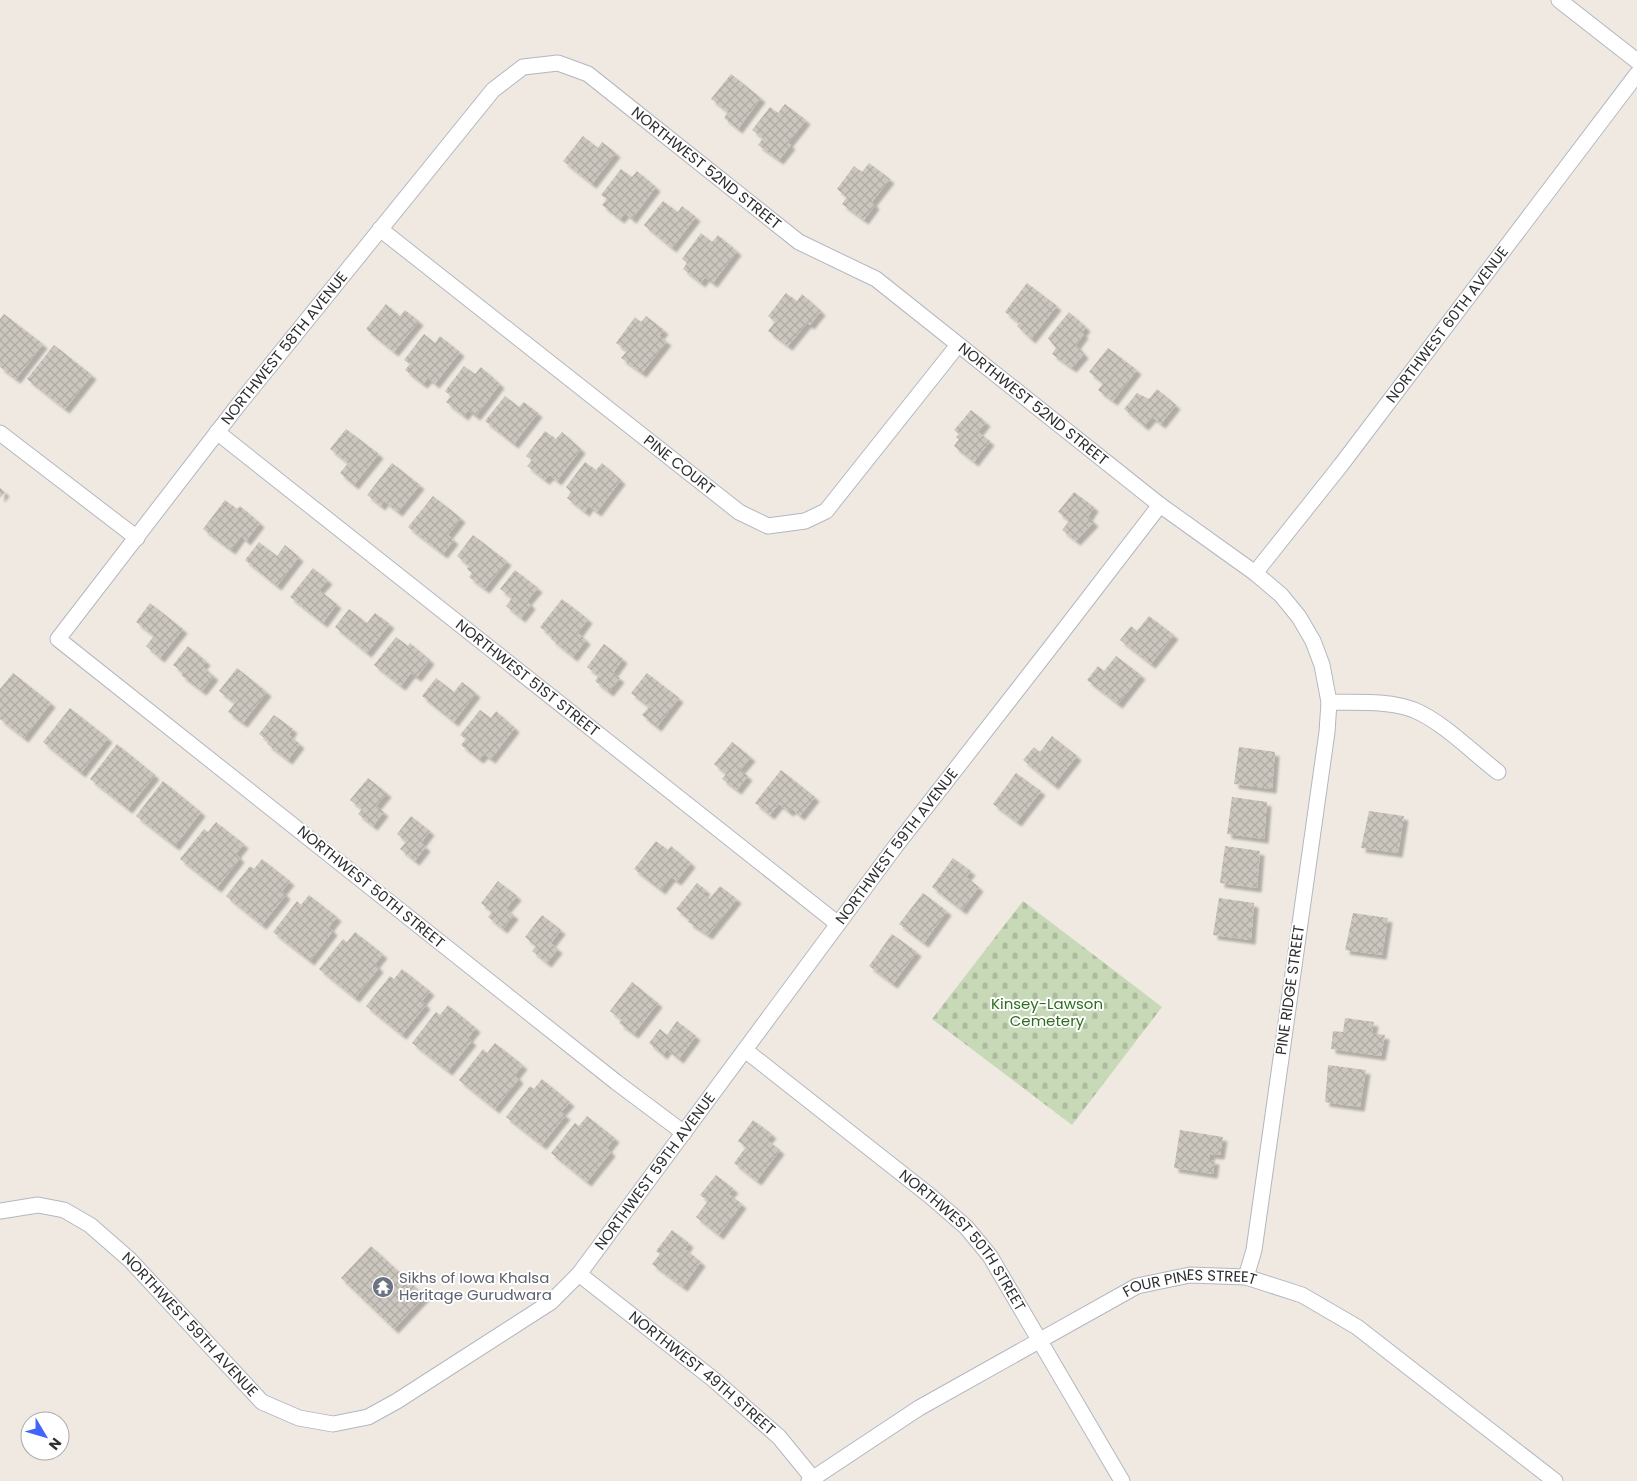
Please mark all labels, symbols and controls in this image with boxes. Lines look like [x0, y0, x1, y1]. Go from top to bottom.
street label: NORTHWEST 52ND STREET [627, 102, 786, 234]
street label: NORTHWEST 60TH AVENUE [1381, 242, 1513, 407]
street label: NORTHWEST 58TH AVENUE [216, 267, 352, 429]
street label: NORTHWEST 52ND STREET [954, 338, 1113, 470]
street label: PINE COURT [639, 430, 720, 499]
street label: NORTHWEST 51ST STREET [451, 614, 604, 741]
street label: NORTHWEST 59TH AVENUE [830, 764, 962, 929]
street label: NORTHWEST 50TH STREET [293, 821, 449, 953]
street label: PINE RIDGE STREET [1270, 924, 1309, 1056]
park label: Kinsey-Lawson Cemetery [991, 993, 1103, 1031]
street label: NORTHWEST 59TH AVENUE [589, 1088, 720, 1254]
street label: NORTHWEST 50TH STREET [895, 1164, 1031, 1315]
street label: NORTHWEST 59TH AVENUE [118, 1247, 263, 1401]
street label: FOUR PINES STREET [1119, 1264, 1260, 1302]
place label: Sikhs of Iowa Khalsa Heritage Gurudwara [399, 1267, 552, 1305]
temple icon: Sikhs of Iowa Khalsa Heritage Gurudwara [371, 1275, 395, 1299]
street label: NORTHWEST 49TH STREET [625, 1306, 780, 1439]
north arrow [20, 1411, 70, 1461]
text: N [44, 1434, 66, 1454]

